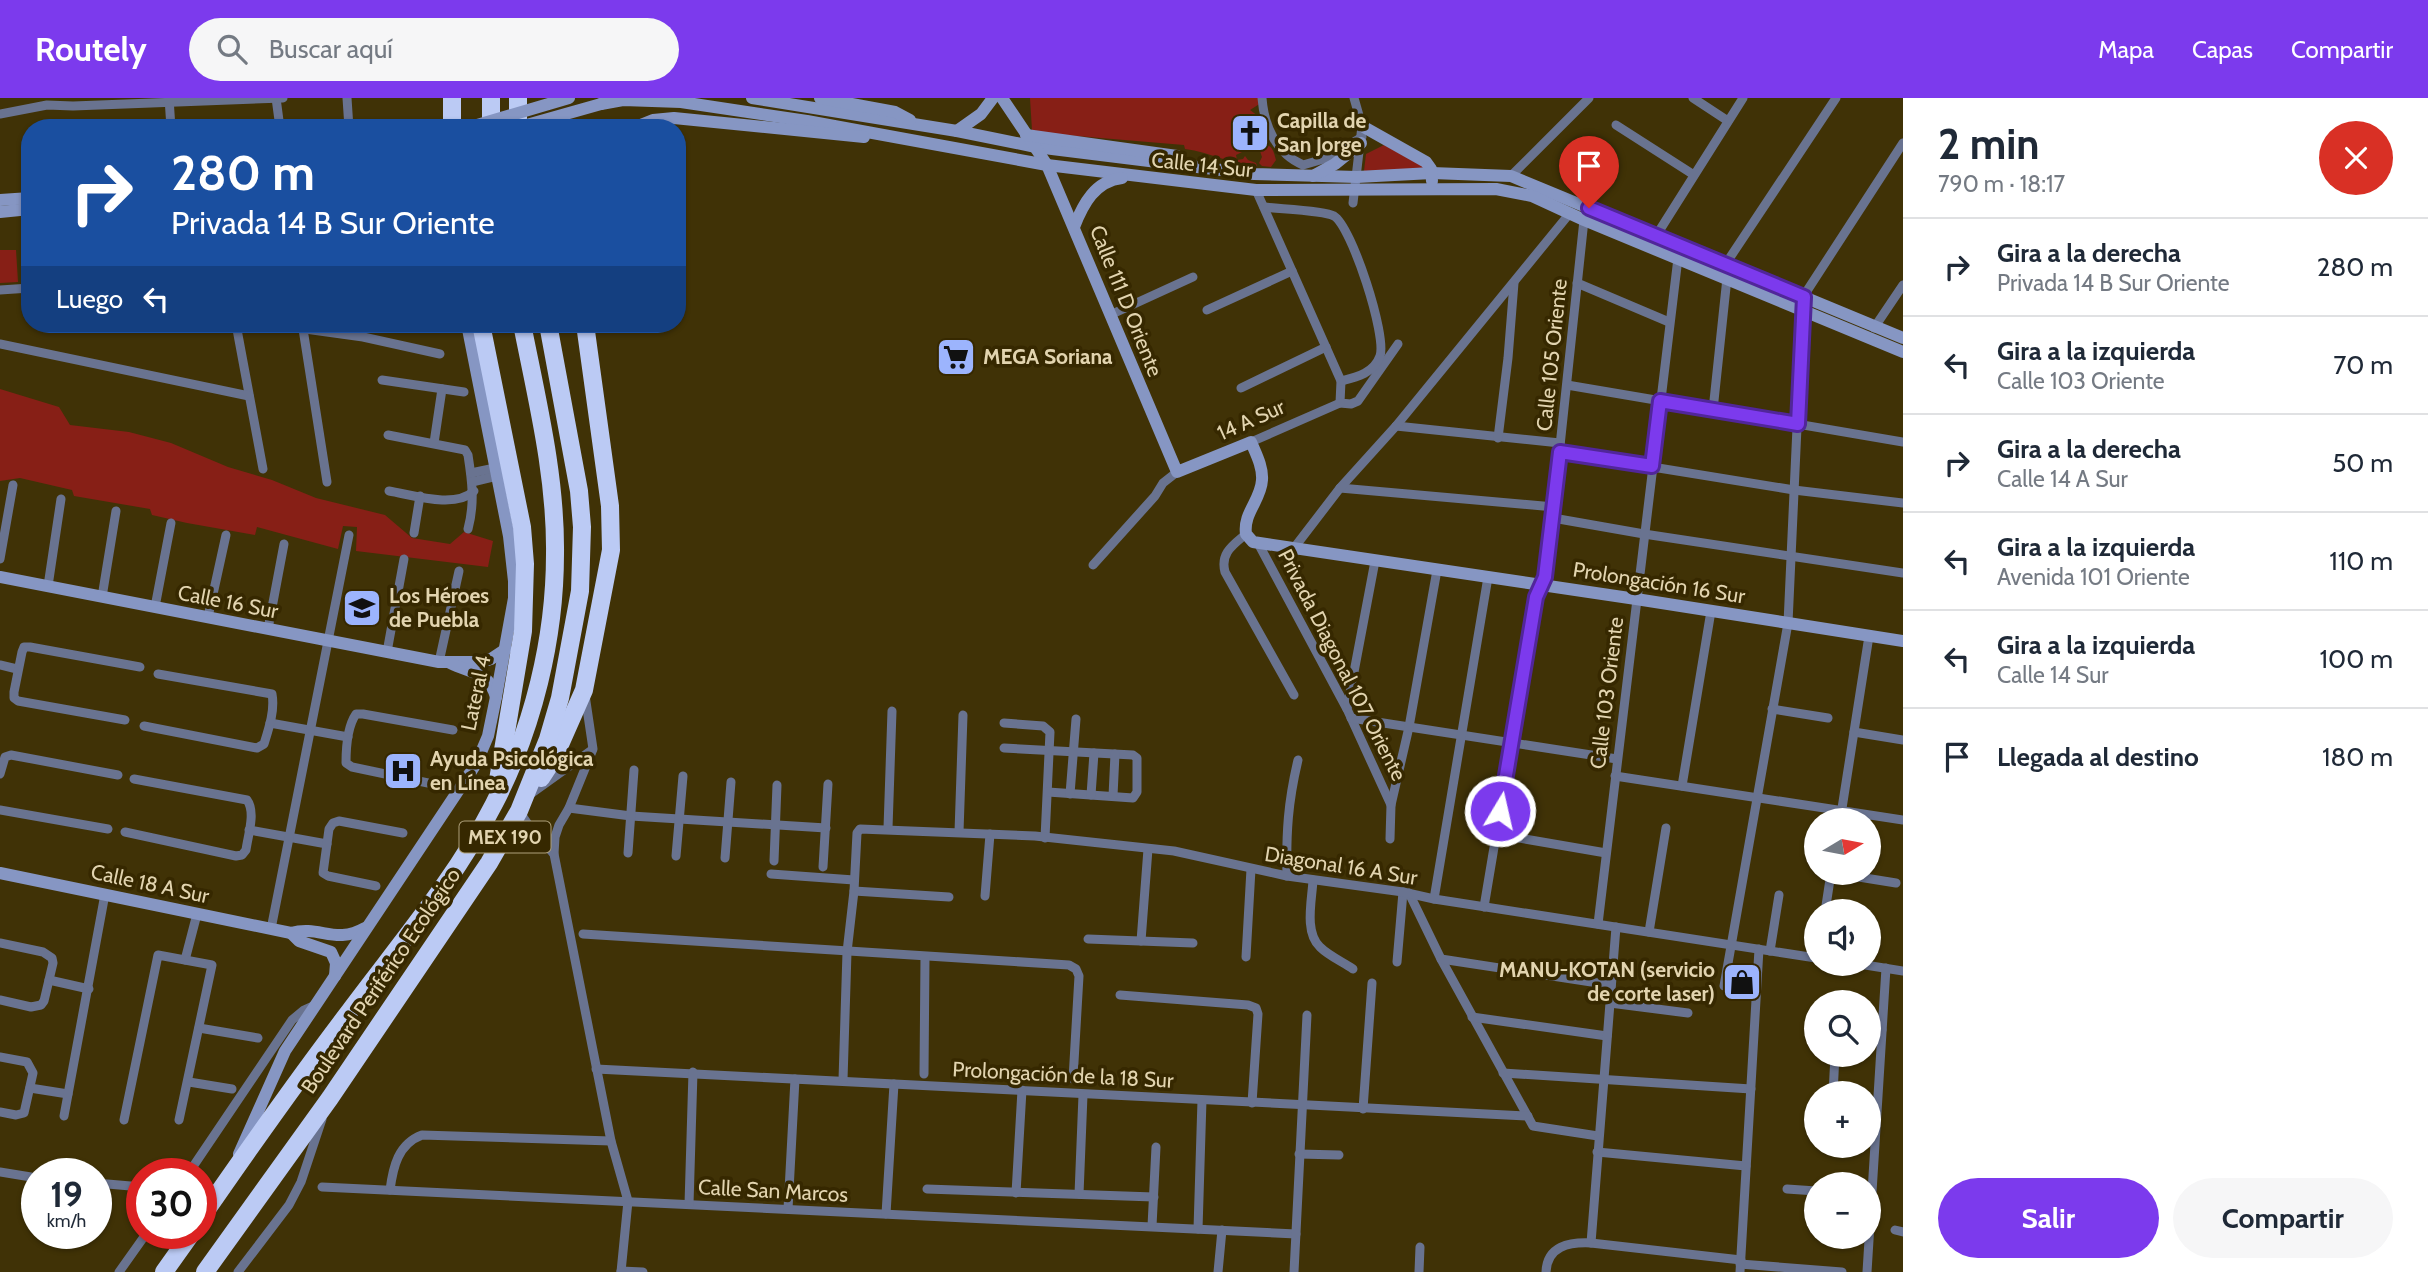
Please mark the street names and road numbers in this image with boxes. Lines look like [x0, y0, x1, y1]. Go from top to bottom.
street label: Calle 14 Sur [1150, 147, 1254, 182]
street label: Calle 111 D Oriente [1085, 222, 1168, 380]
street label: Calle 105 Oriente [1531, 277, 1572, 432]
street label: 14 A Sur [1213, 394, 1289, 445]
street label: Privada Diagonal 107 Oriente [1273, 545, 1412, 785]
street label: Prolongación 16 Sur [1571, 557, 1747, 608]
street label: Calle 16 Sur [176, 580, 281, 624]
street label: Calle 103 Oriente [1585, 615, 1628, 770]
street label: Lateral 4 [455, 653, 496, 733]
road number: MEX 190 [460, 822, 550, 852]
street label: Diagonal 16 A Sur [1263, 841, 1419, 890]
street label: Calle 18 A Sur [89, 859, 212, 908]
street label: Boulevard Periférico Ecológico [296, 863, 465, 1098]
street label: Prolongación de la 18 Sur [952, 1056, 1175, 1093]
street label: Calle San Marcos [697, 1174, 849, 1207]

